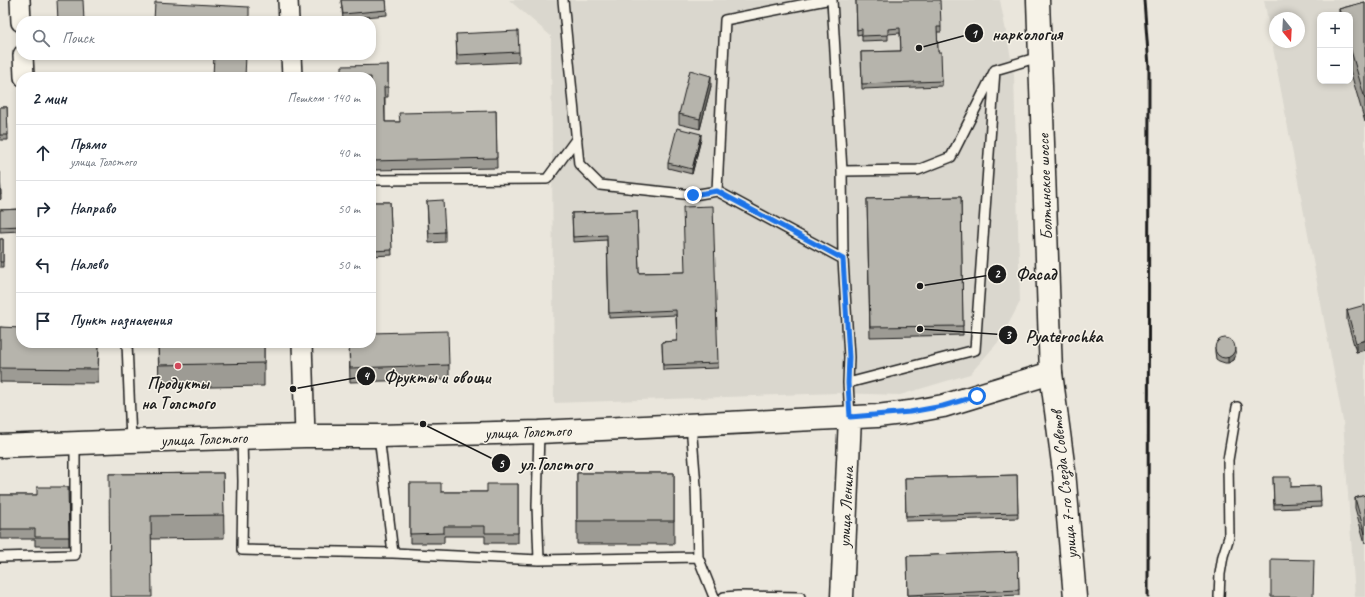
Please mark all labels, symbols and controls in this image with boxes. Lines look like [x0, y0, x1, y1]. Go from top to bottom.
north arrow [1269, 12, 1305, 48]
map controls [1317, 12, 1353, 84]
button: + [1317, 12, 1353, 48]
search box [16, 16, 376, 60]
callout: наркология [964, 18, 1070, 48]
text: наркология [992, 23, 1064, 45]
text: 1 [971, 26, 978, 42]
icon: search [30, 27, 52, 49]
text: Поиск [62, 29, 94, 48]
button: − [1317, 48, 1353, 84]
text: 2 мин [32, 88, 67, 109]
text: Пешком · 140 m [287, 90, 360, 106]
street label: Болтинское шоссе [1033, 132, 1057, 240]
text: Прямо [70, 135, 106, 154]
icon: ahead [32, 142, 54, 164]
text: 40 m [338, 145, 360, 161]
text: улица Толстого [70, 154, 136, 170]
route end [684, 186, 702, 204]
icon: right [32, 198, 54, 220]
text: Направо [70, 199, 116, 218]
text: 50 m [338, 201, 360, 217]
icon: left [32, 254, 54, 276]
text: Налево [70, 255, 108, 274]
text: 50 m [338, 257, 360, 273]
callout: Фасад [987, 259, 1064, 289]
text: Фасад [1016, 263, 1058, 285]
text: 2 [994, 266, 1001, 282]
icon: arrive [32, 310, 54, 332]
text: Пункт назначения [70, 311, 172, 330]
callout: Pyaterochka [998, 320, 1111, 350]
text: Pyaterochka [1025, 325, 1104, 347]
text: 3 [1005, 327, 1012, 343]
marker: Продукты на Толстого [173, 361, 183, 371]
callout: Фрукты и овощи [356, 361, 498, 391]
text: Фрукты и овощи [384, 366, 492, 388]
text: 4 [363, 368, 370, 384]
place label: Продукты на Толстого [141, 373, 217, 414]
route start [968, 387, 986, 405]
street label: улица 7-го Съезда Советов [1045, 407, 1083, 561]
street label: улица Толстого [483, 420, 573, 444]
street label: улица Толстого [159, 427, 249, 451]
callout: ул.Толстого [491, 448, 601, 478]
text: ул.Толстого [517, 453, 593, 475]
text: 5 [498, 456, 505, 472]
street label: улица Ленина [833, 464, 859, 549]

